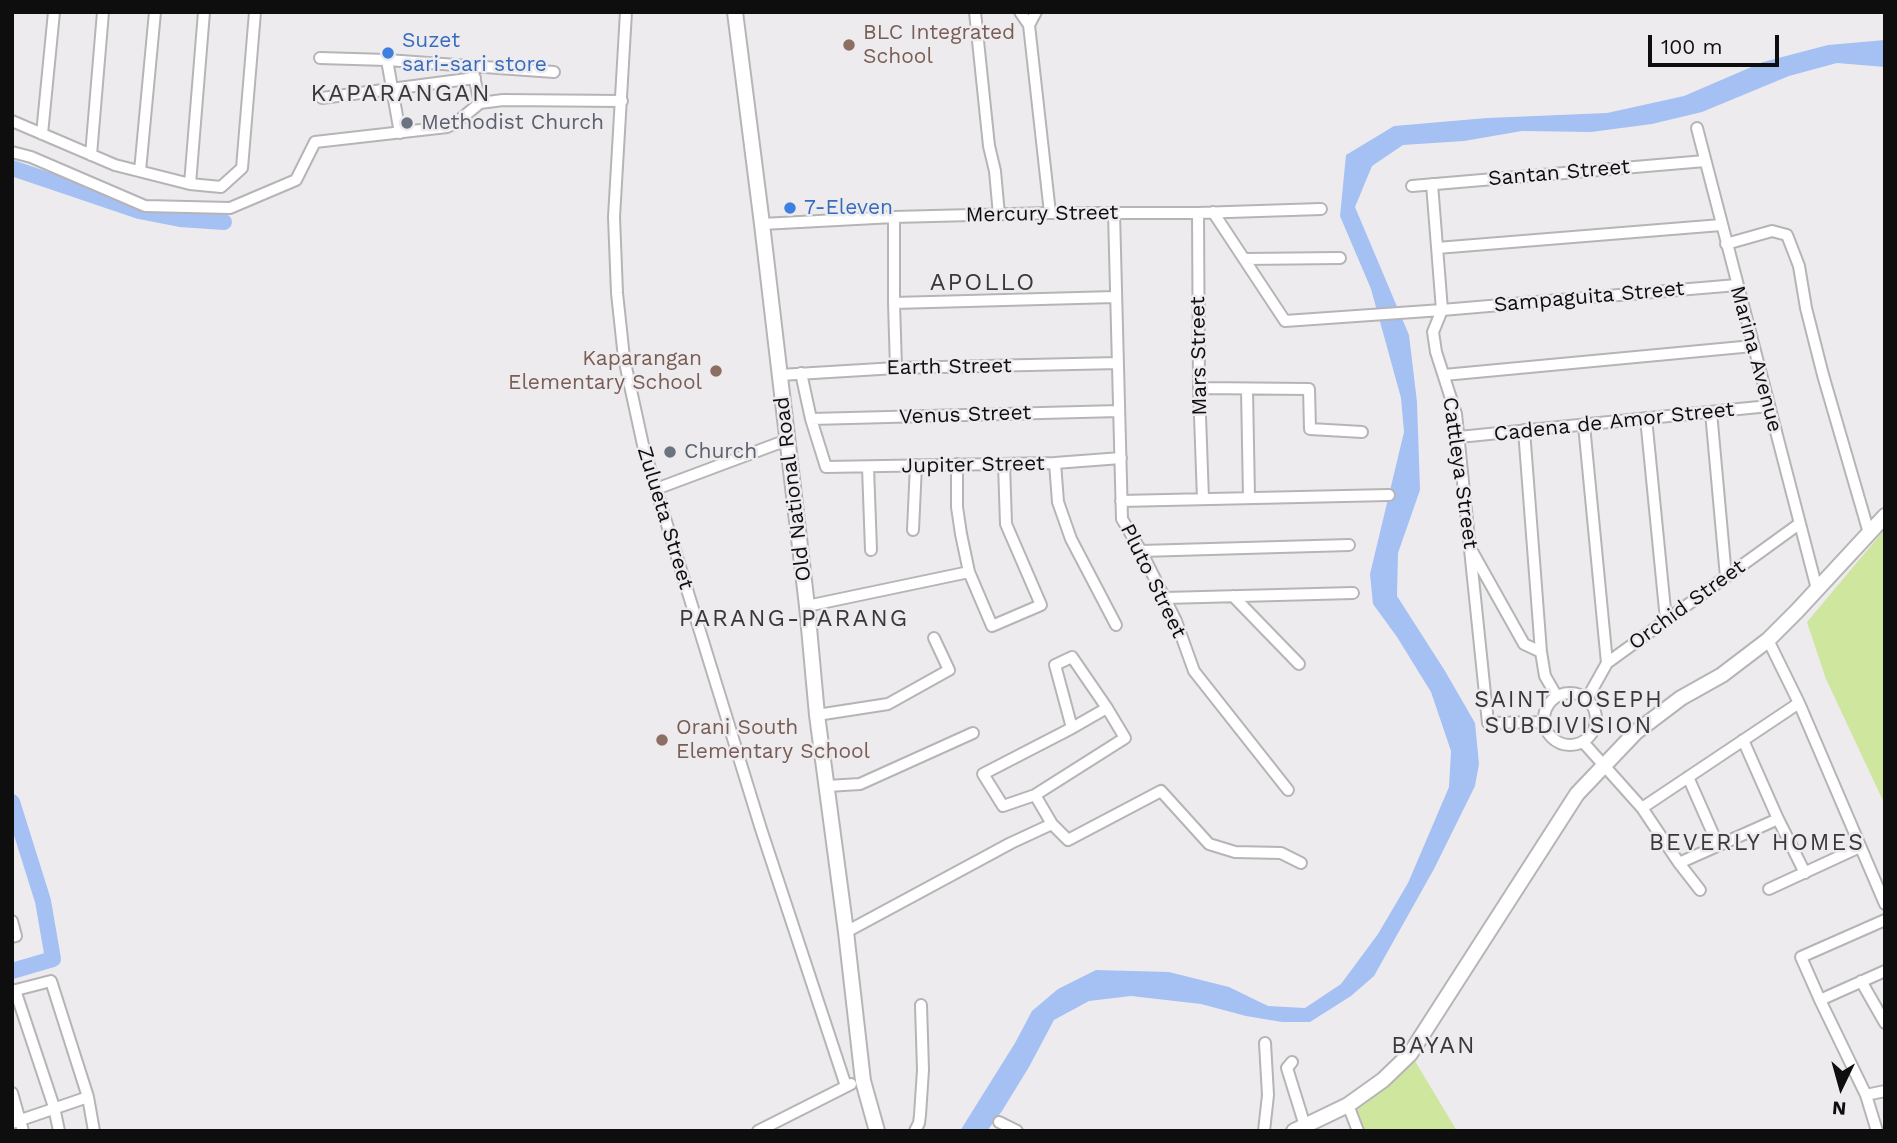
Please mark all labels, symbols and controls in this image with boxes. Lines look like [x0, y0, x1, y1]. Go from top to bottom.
place label: BLC Integrated School [863, 20, 1015, 70]
scale bar [1652, 21, 1783, 65]
place label: Suzet sari-sari store [402, 28, 547, 78]
text: 100 m [1661, 34, 1723, 59]
marker: BLC Integrated School [841, 37, 857, 53]
marker: Suzet sari-sari store [380, 45, 396, 61]
district label: KAPARANGAN [312, 80, 490, 108]
place label: Methodist Church [421, 110, 604, 136]
marker: Methodist Church [399, 115, 415, 131]
street label: Santan Street [1487, 154, 1631, 192]
place label: 7-Eleven [804, 195, 893, 221]
marker: 7-Eleven [782, 200, 798, 216]
street label: Mercury Street [965, 200, 1119, 228]
district label: APOLLO [930, 269, 1036, 297]
street label: Sampaguita Street [1493, 276, 1685, 318]
street label: Marina Avenue [1724, 283, 1788, 435]
street label: Mars Street [1185, 296, 1213, 416]
place label: Kaparangan Elementary School [508, 346, 702, 396]
street label: Earth Street [886, 353, 1012, 381]
marker: Kaparangan Elementary School [708, 363, 724, 379]
street label: Old National Road [769, 395, 817, 583]
street label: Cattleya Street [1437, 395, 1483, 551]
street label: Cadena de Amor Street [1493, 397, 1735, 447]
street label: Venus Street [899, 400, 1031, 430]
place label: Church [684, 439, 757, 465]
street label: Zulueta Street [631, 444, 699, 592]
marker: Church [662, 444, 678, 460]
street label: Jupiter Street [901, 451, 1045, 479]
street label: Pluto Street [1115, 520, 1191, 642]
street label: Orchid Street [1624, 554, 1750, 656]
district label: PARANG-PARANG [680, 605, 908, 633]
district label: SAINT JOSEPH SUBDIVISION [1476, 686, 1662, 740]
place label: Orani South Elementary School [676, 715, 870, 765]
marker: Orani South Elementary School [654, 732, 670, 748]
district label: BEVERLY HOMES [1651, 829, 1863, 857]
district label: BAYAN [1392, 1032, 1476, 1060]
north arrow [1806, 1052, 1876, 1122]
text: N [1831, 1096, 1847, 1120]

